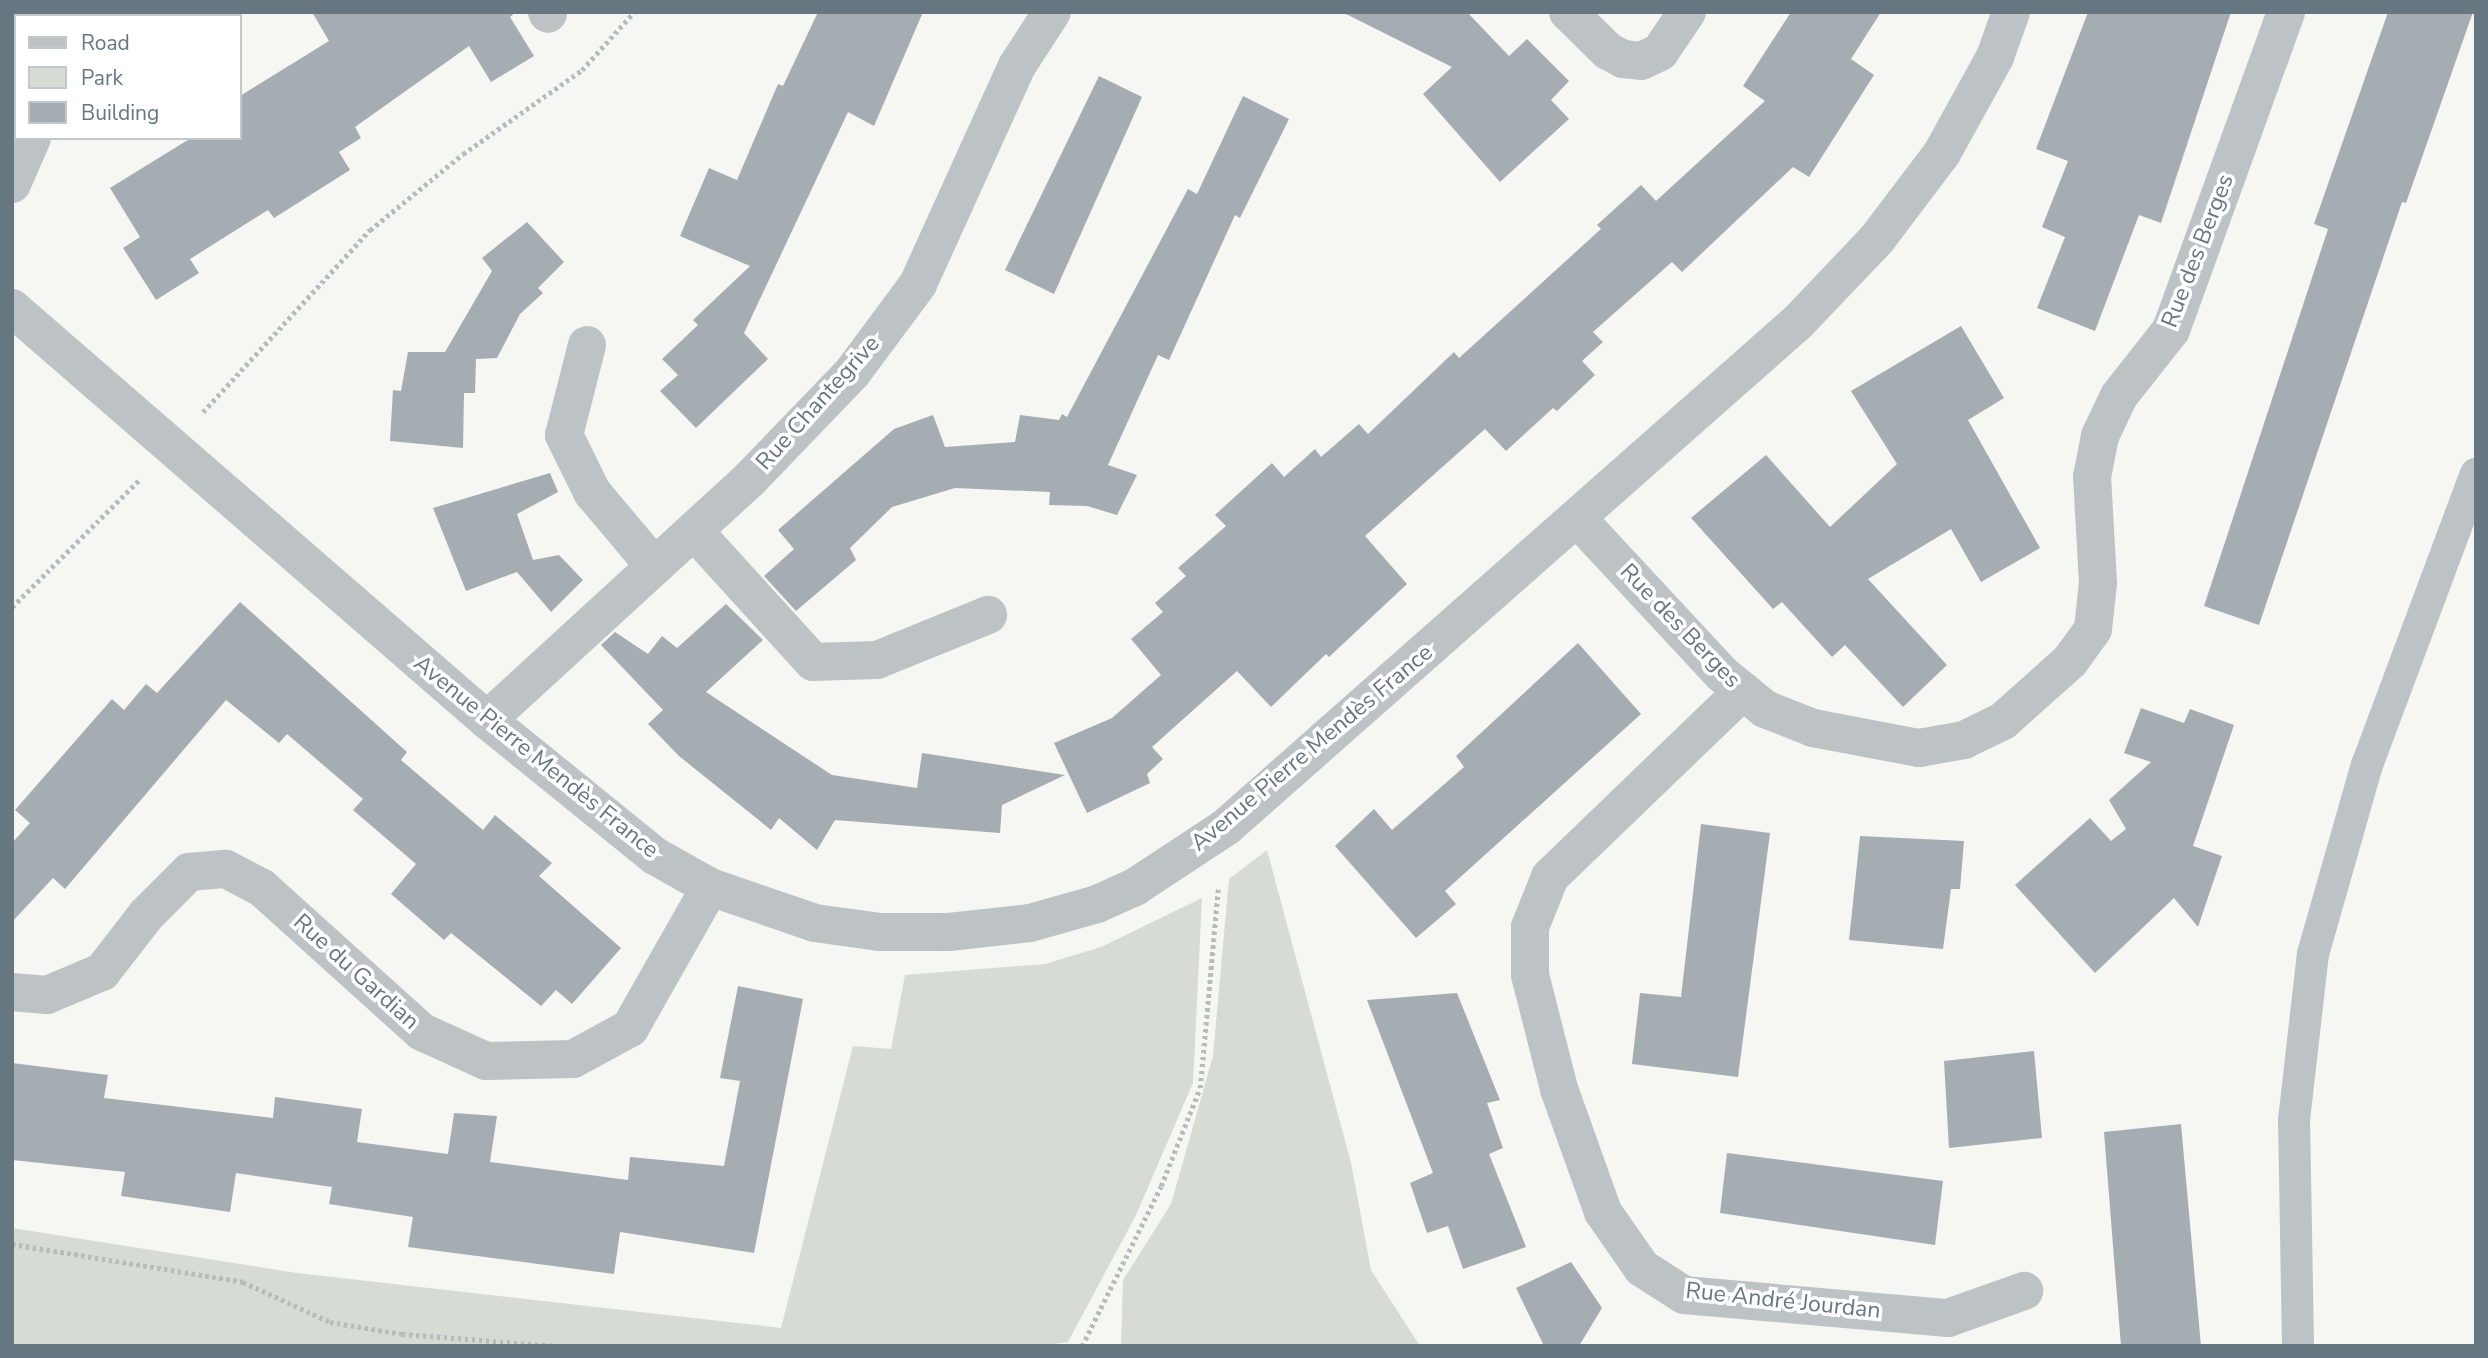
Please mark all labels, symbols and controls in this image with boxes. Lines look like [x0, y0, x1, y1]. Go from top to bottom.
legend [14, 14, 242, 140]
text: Road [81, 29, 130, 57]
text: Park [81, 64, 123, 92]
text: Building [81, 99, 159, 127]
street label: Rue des Berges [2156, 171, 2240, 331]
street label: Rue Chantegrive [750, 330, 886, 476]
street label: Rue des Berges [1614, 558, 1746, 694]
street label: Avenue Pierre Mendès France [1186, 639, 1438, 857]
street label: Avenue Pierre Mendès France [408, 650, 664, 864]
street label: Rue du Gardian [287, 908, 425, 1036]
street label: Rue André Jourdan [1684, 1277, 1882, 1325]

